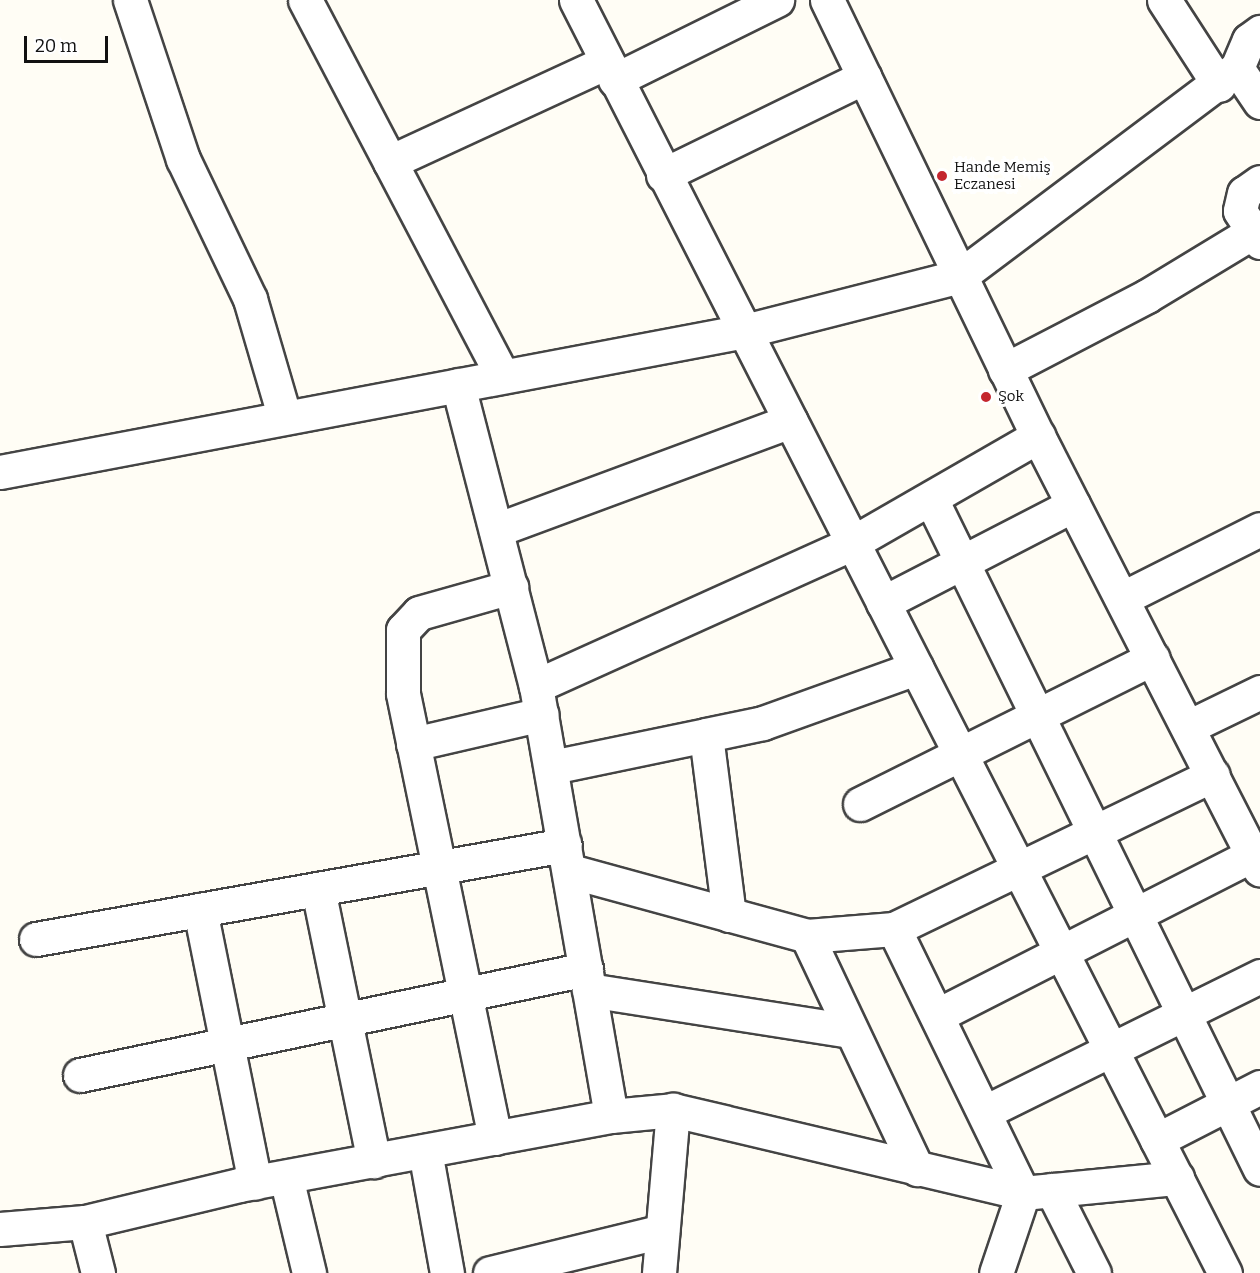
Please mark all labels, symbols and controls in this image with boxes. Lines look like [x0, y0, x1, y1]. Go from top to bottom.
scale bar [27, 24, 111, 62]
text: 20 m [35, 35, 77, 57]
place label: Hande Memiş Eczanesi [954, 158, 1051, 193]
marker: Hande Memiş Eczanesi [935, 169, 949, 183]
place label: Şok [998, 388, 1024, 406]
marker: Şok [979, 390, 993, 404]

